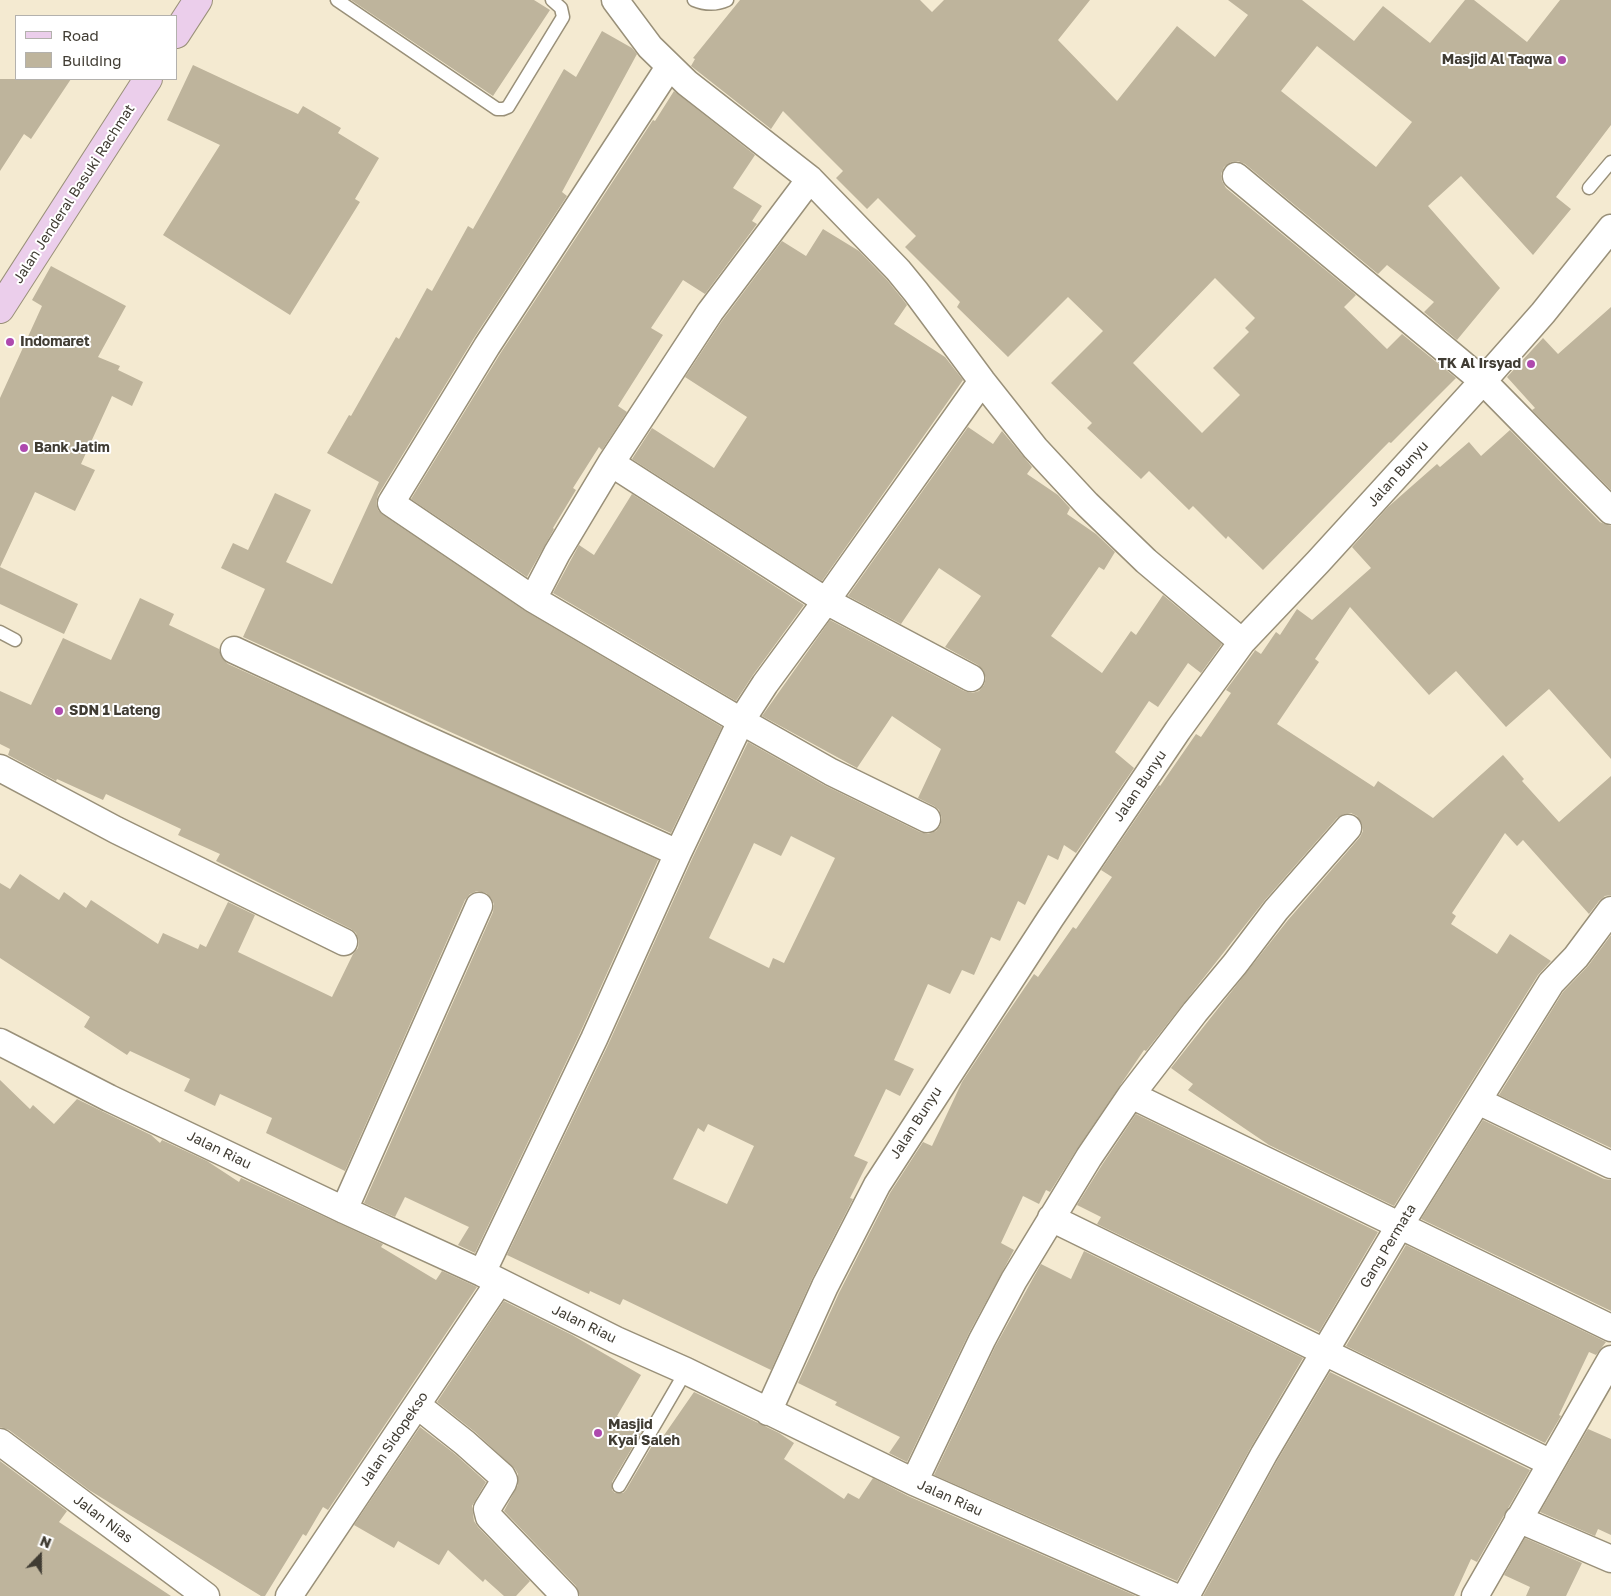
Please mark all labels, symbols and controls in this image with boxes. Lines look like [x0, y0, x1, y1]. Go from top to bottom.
legend [15, 15, 178, 80]
text: Road [62, 26, 99, 44]
text: Building [62, 51, 122, 69]
place label: Masjid Al Taqwa [1442, 52, 1552, 68]
marker: Masjid Al Taqwa [1556, 54, 1568, 66]
street label: Jalan Jenderal Basuki Rachmat [10, 101, 138, 287]
place label: Indomaret [20, 334, 90, 350]
marker: Indomaret [4, 336, 16, 348]
place label: TK Al Irsyad [1438, 356, 1521, 372]
marker: TK Al Irsyad [1525, 358, 1537, 370]
street label: Jalan Bunyu [1364, 438, 1432, 510]
place label: Bank Jatim [34, 440, 110, 456]
marker: Bank Jatim [18, 442, 30, 454]
place label: SDN 1 Lateng [69, 703, 160, 719]
marker: SDN 1 Lateng [53, 705, 65, 717]
street label: Jalan Bunyu [1110, 747, 1170, 825]
street label: Jalan Bunyu [886, 1084, 946, 1162]
street label: Jalan Riau [184, 1127, 254, 1173]
street label: Gang Permata [1356, 1201, 1420, 1291]
street label: Jalan Riau [549, 1301, 619, 1347]
street label: Jalan Sidopekso [356, 1389, 432, 1489]
place label: Masjid Kyai Saleh [608, 1417, 680, 1450]
marker: Masjid Kyai Saleh [592, 1427, 604, 1439]
street label: Jalan Riau [915, 1476, 985, 1520]
street label: Jalan Nias [70, 1491, 136, 1547]
north arrow [15, 1531, 65, 1581]
text: N [38, 1532, 54, 1551]

